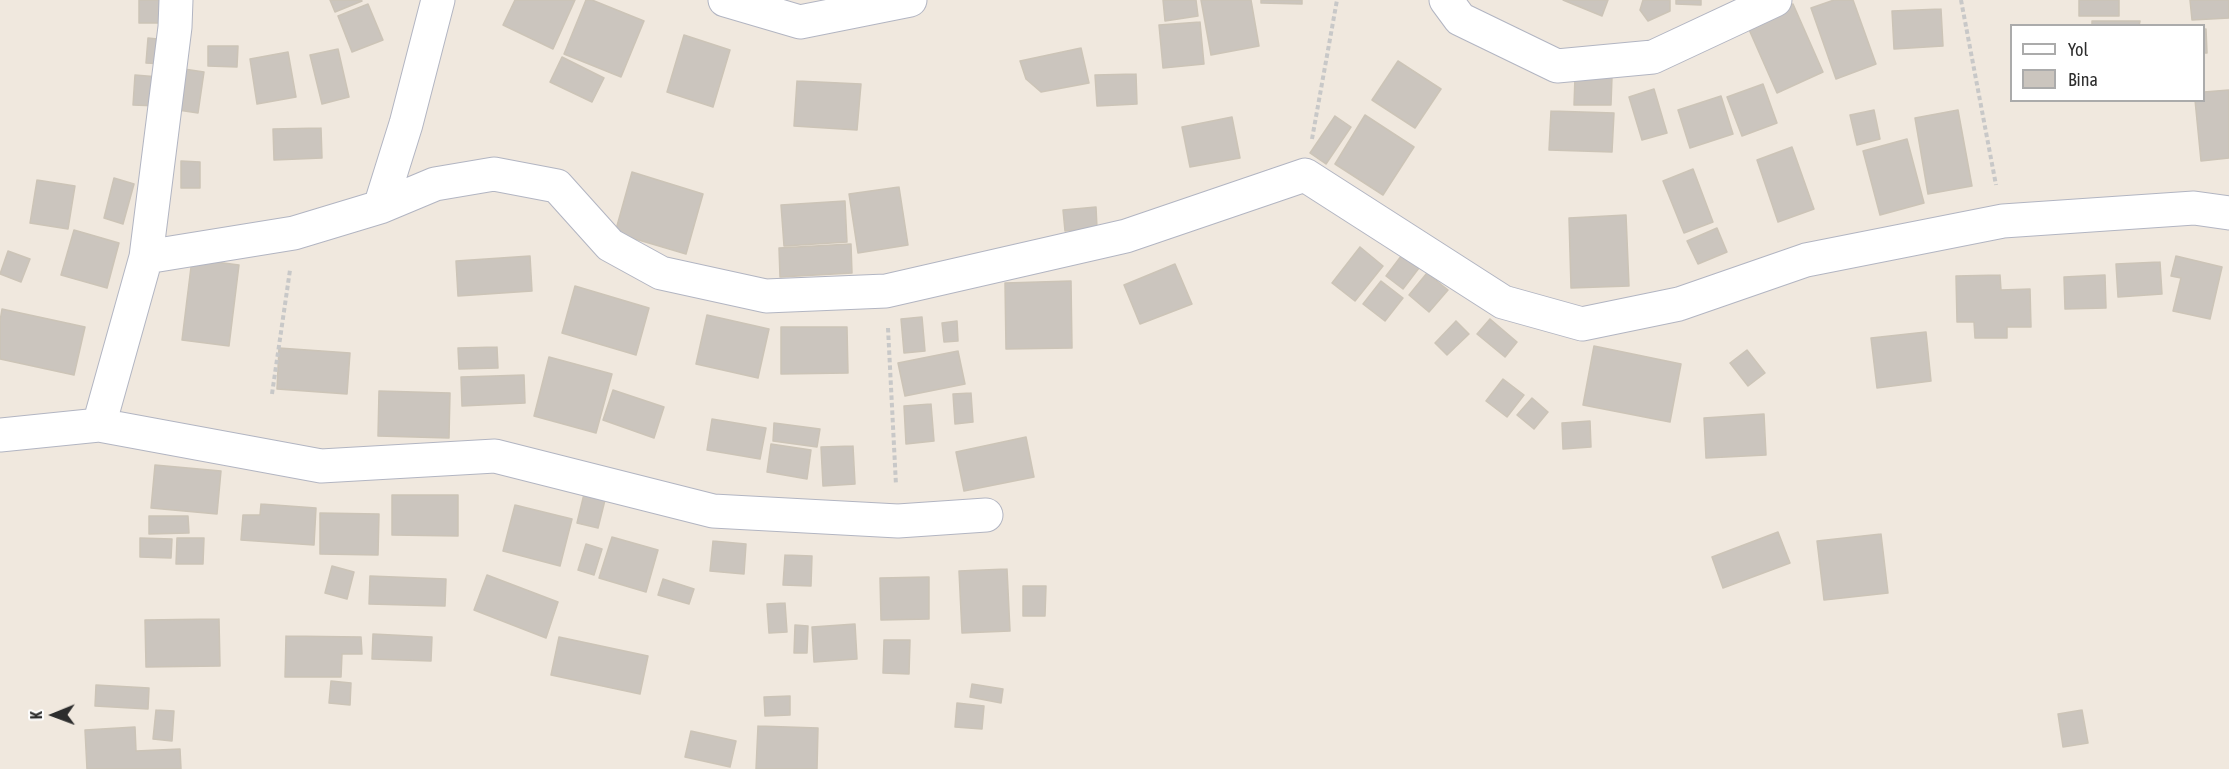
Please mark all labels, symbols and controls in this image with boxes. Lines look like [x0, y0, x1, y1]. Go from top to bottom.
legend [2010, 24, 2205, 102]
text: Yol [2068, 39, 2088, 60]
text: Bina [2068, 69, 2098, 90]
north arrow [24, 685, 84, 745]
text: K [27, 711, 45, 719]

